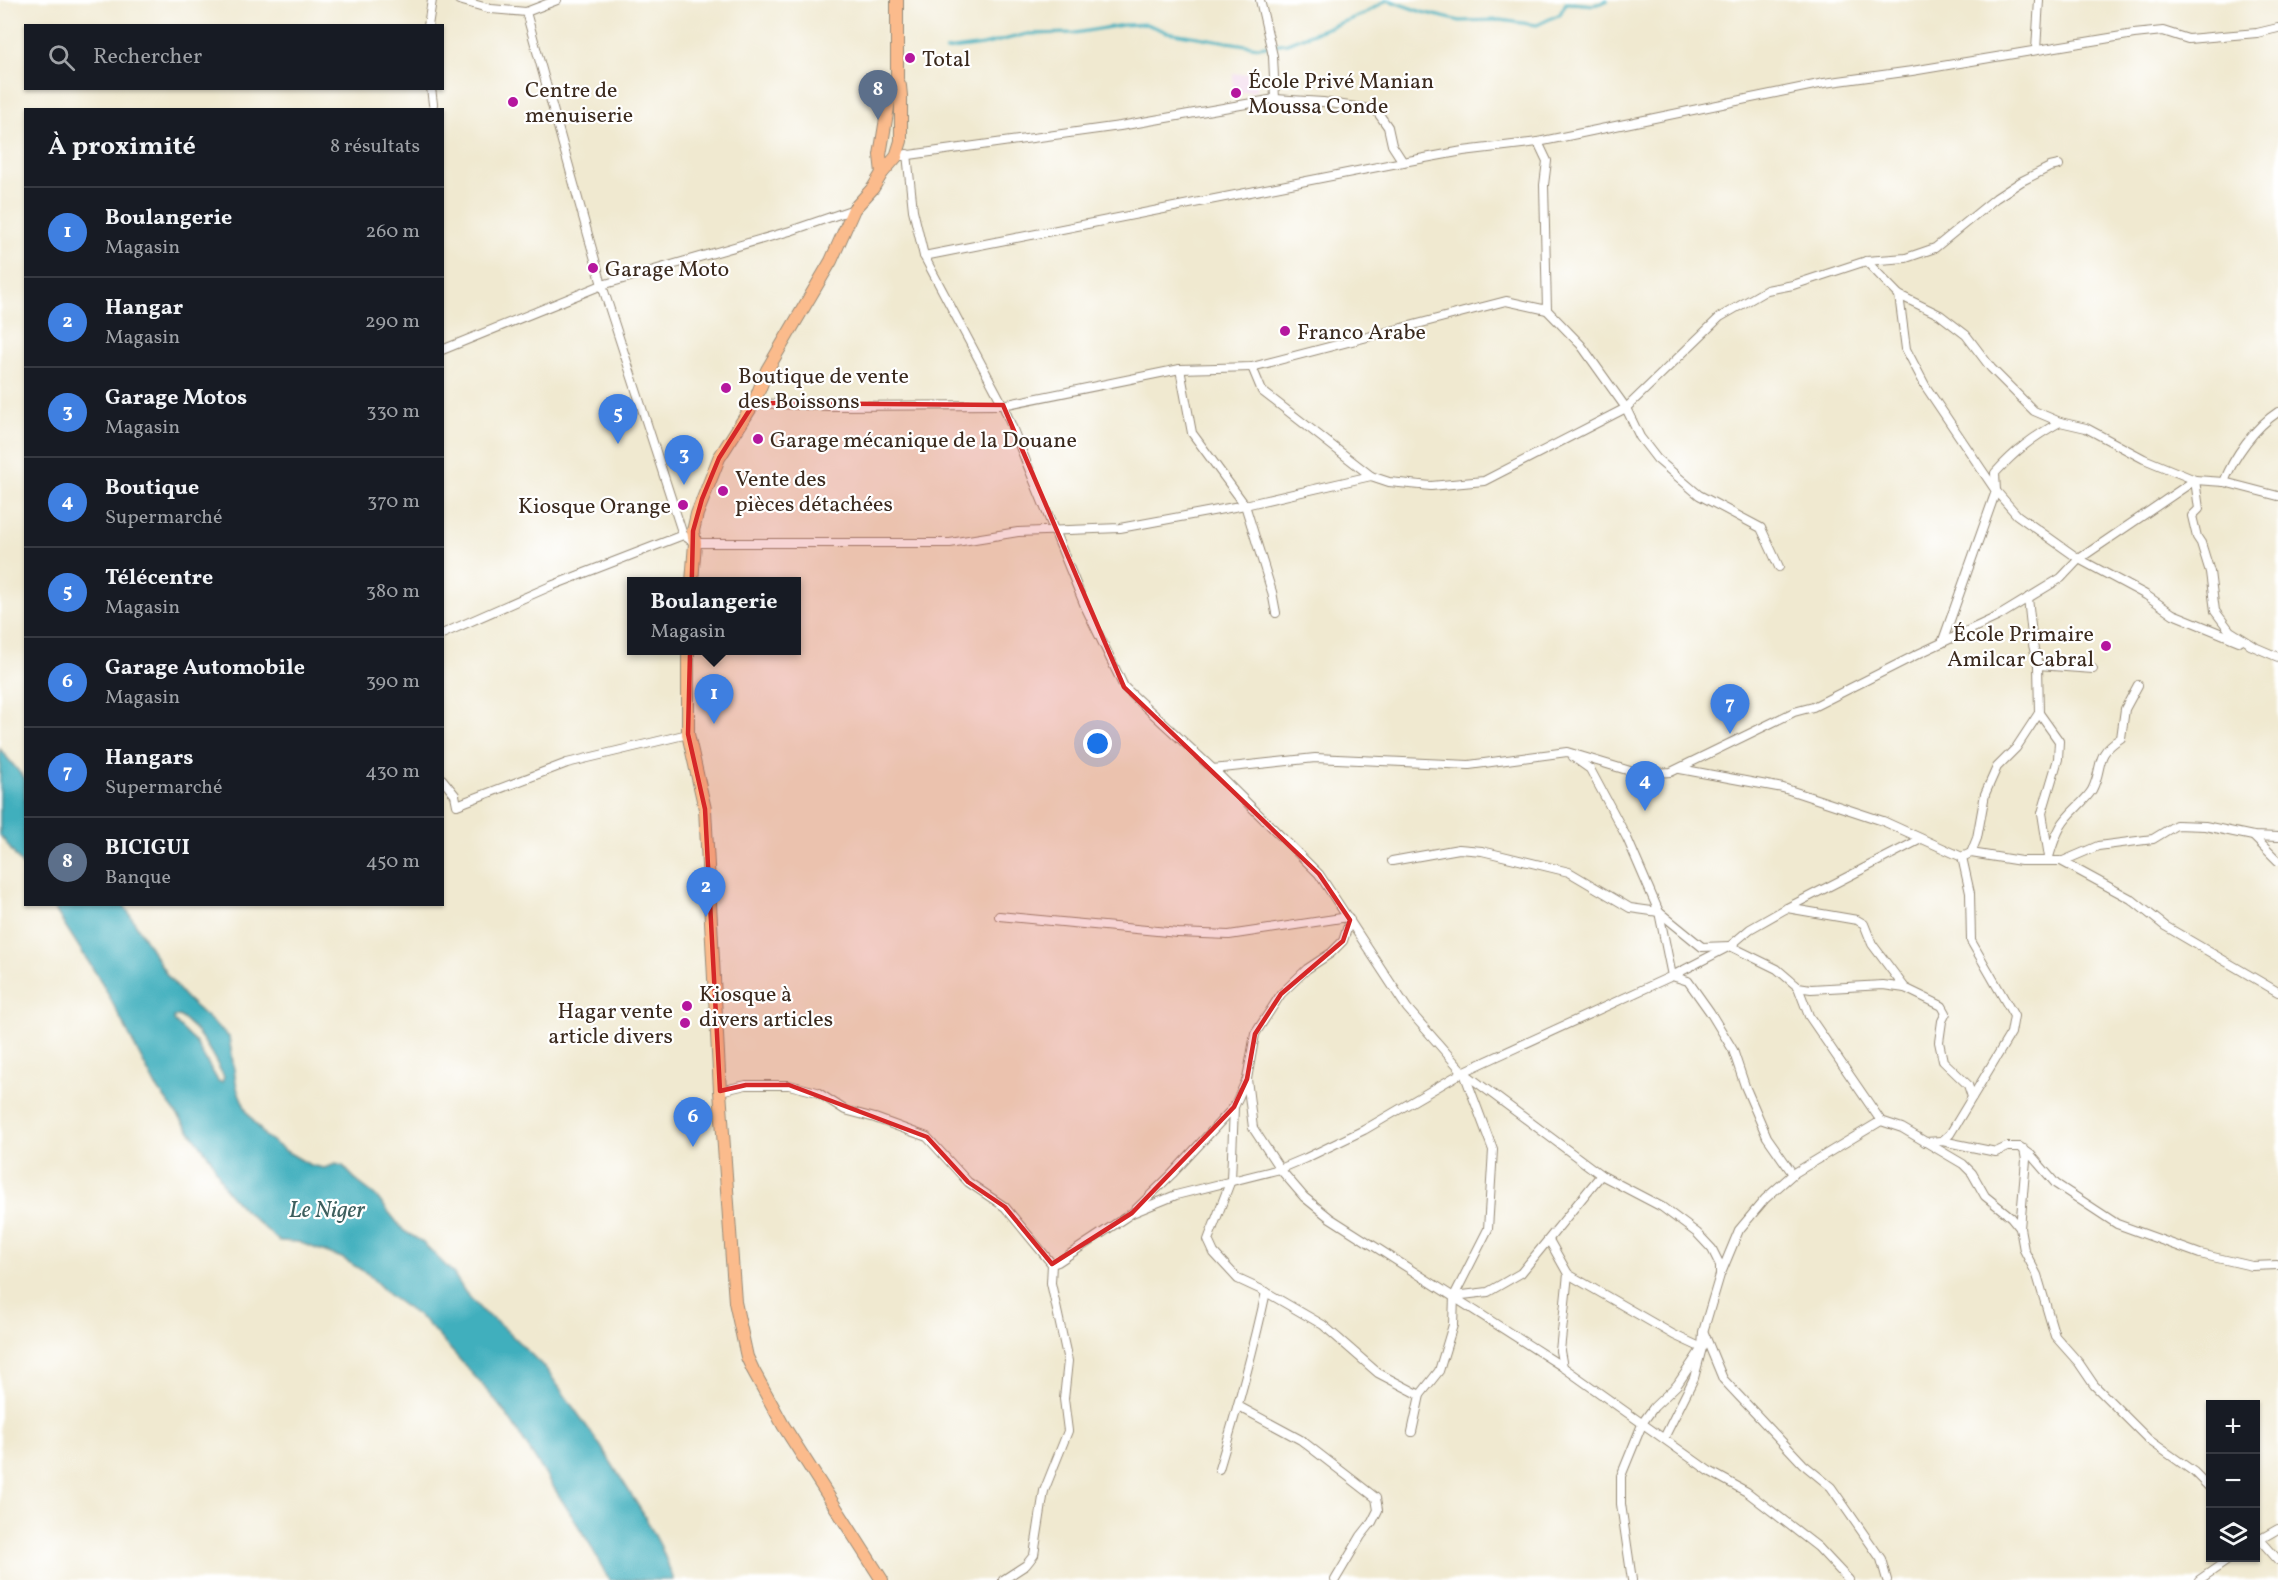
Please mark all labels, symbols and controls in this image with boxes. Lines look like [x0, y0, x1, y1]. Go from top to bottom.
search box [24, 24, 444, 90]
icon: search [45, 41, 78, 74]
text: Rechercher [93, 42, 202, 73]
place label: Total [922, 45, 970, 76]
marker: Total [903, 51, 917, 65]
place label: École Privé Manian Moussa Conde [1248, 67, 1434, 123]
pin: 8 [858, 70, 898, 120]
place label: Centre de menuiserie [525, 76, 633, 132]
marker: École Privé Manian Moussa Conde [1229, 86, 1243, 100]
marker: Centre de menuiserie [506, 95, 520, 109]
text: À proximité [48, 129, 196, 165]
text: 8 résultats [330, 133, 420, 161]
text: Boulangerie [105, 203, 232, 234]
text: 1 [63, 218, 72, 246]
text: 260 m [365, 218, 420, 246]
text: Magasin [105, 234, 180, 262]
place label: Garage Moto [605, 255, 729, 286]
marker: Garage Moto [586, 261, 600, 275]
text: Hangar [105, 293, 183, 324]
text: 2 [62, 308, 73, 336]
text: 290 m [365, 308, 420, 336]
place label: Franco Arabe [1297, 318, 1426, 349]
text: Magasin [105, 324, 180, 352]
marker: Franco Arabe [1278, 324, 1292, 338]
place label: Boutique de vente des Boissons [738, 362, 909, 418]
marker: Boutique de vente des Boissons [719, 381, 733, 395]
text: Garage Motos [105, 383, 247, 414]
pin: 5 [598, 394, 638, 444]
text: 3 [62, 398, 73, 426]
text: 330 m [366, 398, 420, 426]
text: Magasin [105, 414, 180, 442]
place label: Garage mécanique de la Douane [770, 426, 1077, 457]
marker: Garage mécanique de la Douane [751, 432, 765, 446]
pin: 3 [664, 436, 704, 485]
place label: Vente des pièces détachées [735, 465, 893, 521]
text: Boutique [105, 473, 199, 504]
marker: Vente des pièces détachées [716, 484, 730, 498]
text: 4 [61, 488, 74, 516]
text: 370 m [367, 488, 420, 516]
place label: Kiosque Orange [518, 492, 671, 523]
marker: Kiosque Orange [676, 498, 690, 512]
text: Supermarché [105, 504, 223, 532]
text: Télécentre [105, 563, 213, 594]
popup [627, 577, 801, 655]
text: 5 [63, 578, 72, 606]
text: 380 m [366, 578, 420, 606]
text: Boulangerie [650, 587, 778, 618]
text: Magasin [105, 594, 180, 622]
text: Magasin [650, 618, 726, 646]
place label: École Primaire Amilcar Cabral [1947, 620, 2094, 676]
marker: École Primaire Amilcar Cabral [2099, 639, 2113, 653]
text: Garage Automobile [105, 653, 305, 684]
text: 6 [62, 668, 73, 696]
text: 390 m [366, 668, 420, 696]
pin: 1 [694, 674, 734, 724]
text: Magasin [105, 684, 180, 712]
pin: 7 [1710, 684, 1750, 734]
your location [1083, 729, 1112, 758]
text: Hangars [105, 743, 193, 774]
text: 7 [63, 758, 72, 786]
text: 430 m [365, 758, 420, 786]
pin: 4 [1626, 762, 1664, 811]
text: Supermarché [105, 774, 223, 802]
text: BICIGUI [105, 833, 190, 864]
text: 8 [62, 848, 73, 876]
text: 450 m [366, 848, 420, 876]
text: Banque [105, 864, 171, 892]
pin: 2 [686, 868, 726, 917]
place label: Kiosque à divers articles [699, 980, 833, 1036]
place label: Hagar vente article divers [548, 997, 673, 1053]
marker: Kiosque à divers articles [680, 999, 694, 1013]
marker: Hagar vente article divers [678, 1016, 692, 1030]
pin: 6 [674, 1098, 712, 1147]
water label: Le Niger [289, 1194, 366, 1228]
map controls [2206, 1400, 2260, 1562]
button: + [2206, 1400, 2260, 1454]
button: − [2206, 1454, 2260, 1508]
button: layers [2206, 1508, 2260, 1562]

